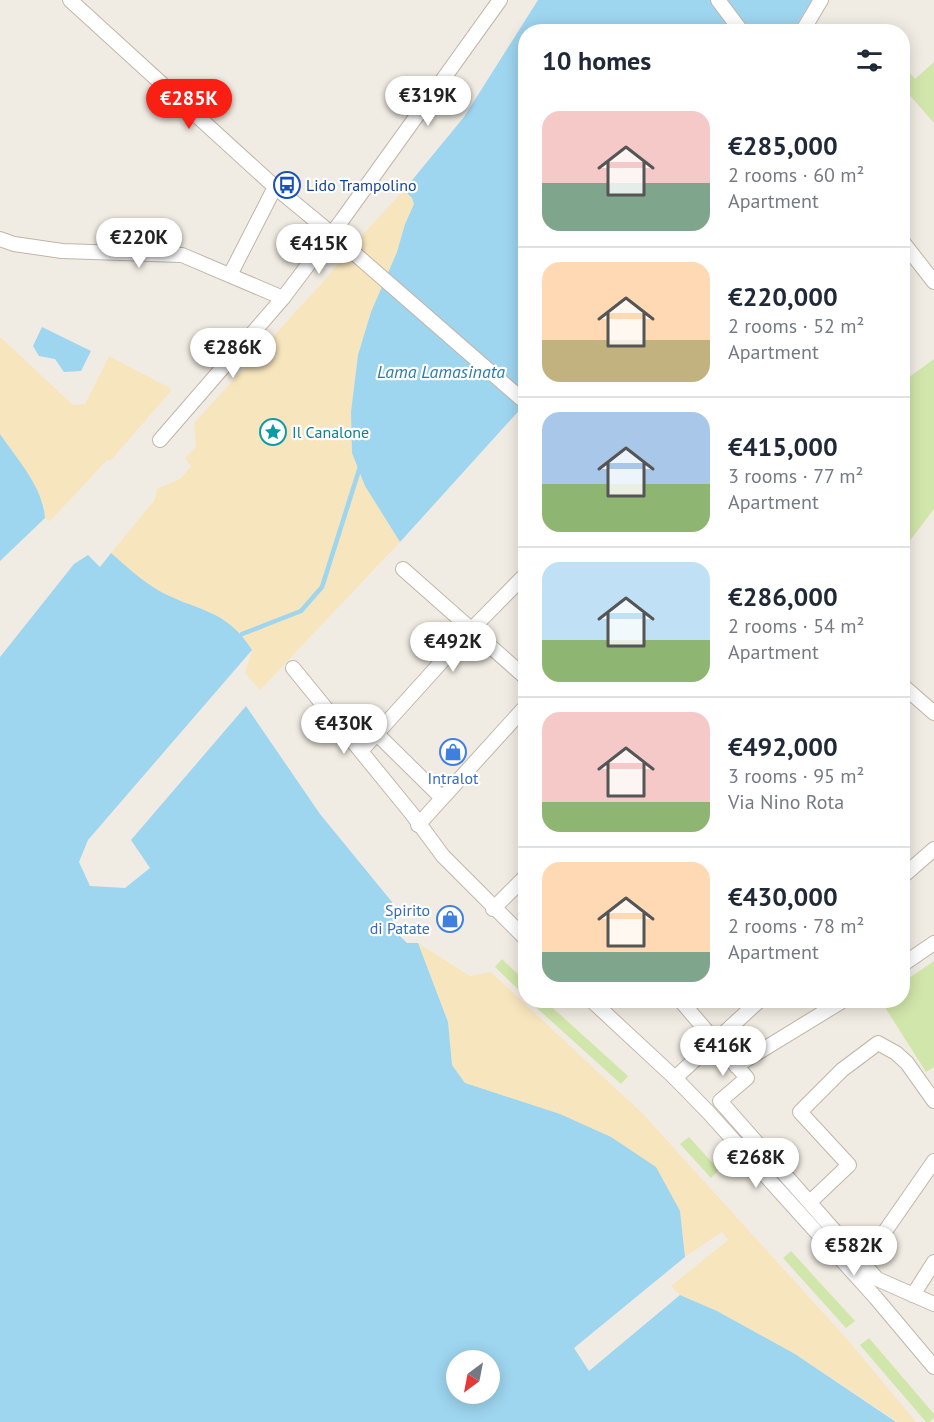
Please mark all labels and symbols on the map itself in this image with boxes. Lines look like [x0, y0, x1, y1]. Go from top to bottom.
pin: €319K [386, 76, 470, 127]
pin: €285K [147, 79, 231, 130]
bus stop icon: Lido Trampolino [272, 170, 302, 200]
place label: Lido Trampolino [306, 175, 417, 195]
pin: €220K [97, 218, 181, 269]
pin: €415K [277, 224, 361, 275]
pin: €286K [191, 328, 275, 379]
water label: Lama Lamasinata [377, 360, 505, 383]
place icon: Il Canalone [258, 417, 288, 447]
place label: Il Canalone [292, 422, 369, 442]
pin: €492K [411, 622, 495, 673]
pin: €430K [302, 704, 386, 755]
shop icon: Intralot [438, 737, 468, 767]
place label: Intralot [428, 768, 479, 788]
place label: Spirito di Patate [370, 900, 430, 938]
shop icon: Spirito di Patate [435, 904, 465, 934]
pin: €416K [681, 1026, 765, 1077]
pin: €268K [714, 1138, 798, 1189]
pin: €582K [812, 1226, 896, 1277]
north arrow [446, 1350, 500, 1404]

